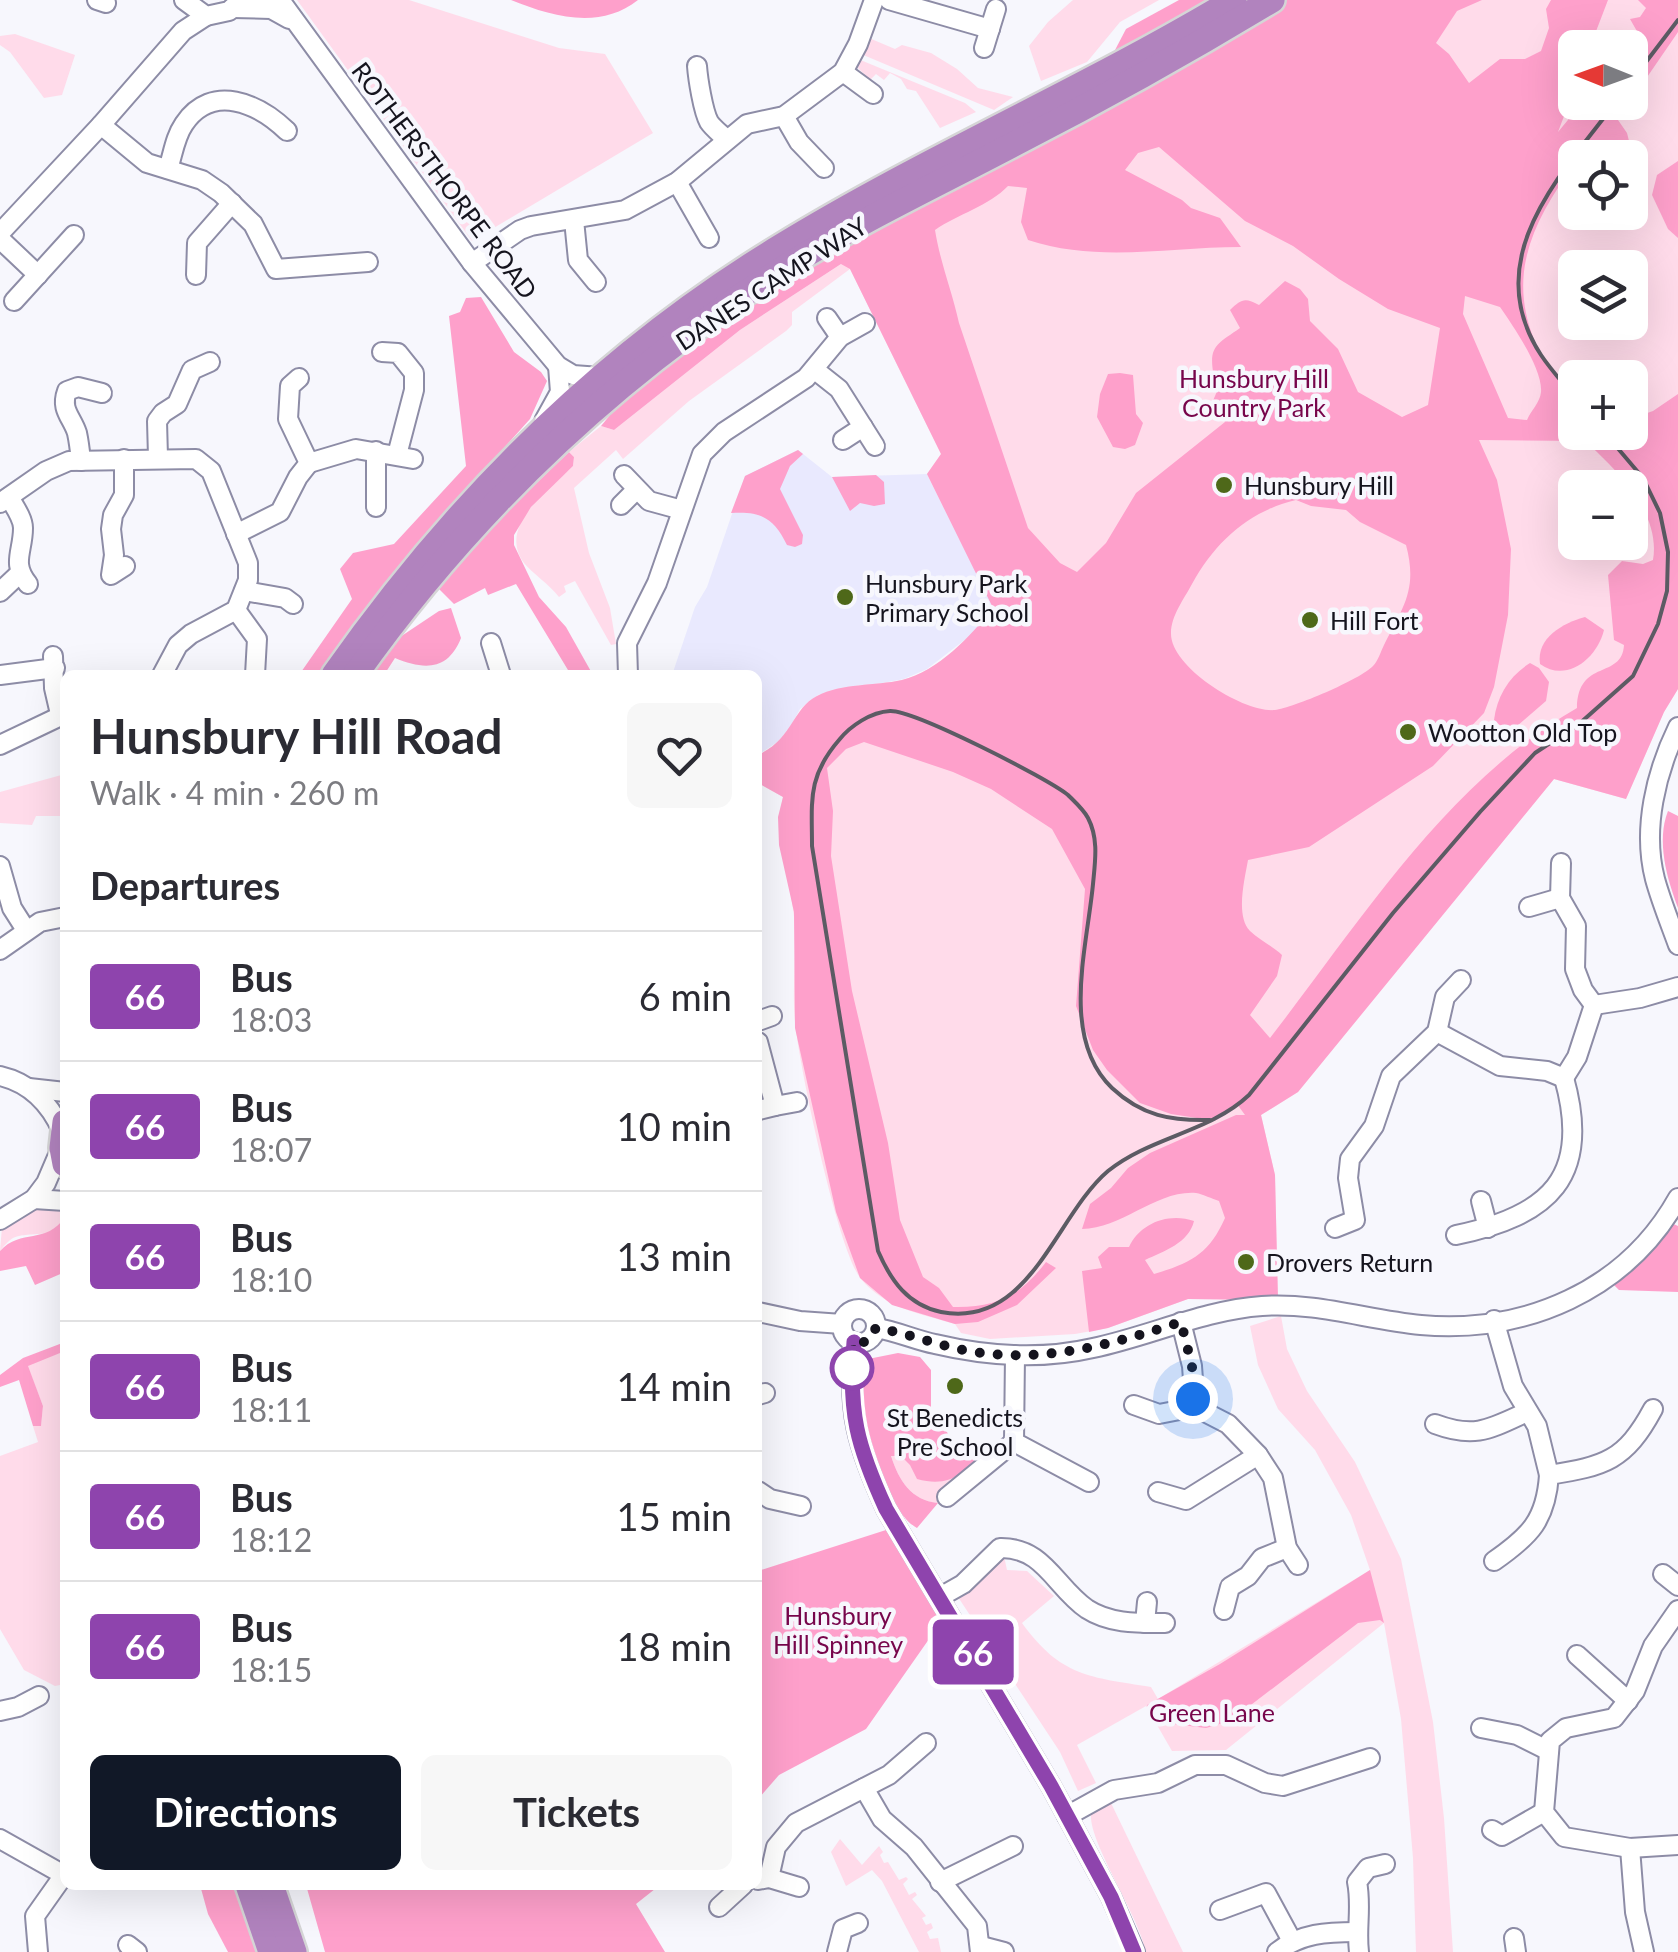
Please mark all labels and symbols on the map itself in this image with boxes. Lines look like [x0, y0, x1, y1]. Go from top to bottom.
north arrow [1558, 30, 1648, 120]
street label: ROTHERSTHORPE ROAD [346, 56, 544, 304]
street label: DANES CAMP WAY [670, 210, 872, 356]
park label: Hunsbury Hill Country Park [1179, 363, 1329, 422]
place label: Hunsbury Hill [1244, 470, 1394, 500]
marker: Hunsbury Hill [1213, 474, 1235, 496]
place label: Hunsbury Park Primary School [865, 568, 1029, 627]
marker: Hunsbury Park Primary School [834, 586, 856, 608]
place label: Hill Fort [1330, 605, 1418, 635]
marker: Hill Fort [1299, 609, 1321, 631]
place label: Wootton Old Top [1428, 717, 1617, 747]
marker: Wootton Old Top [1397, 721, 1419, 743]
place label: Drovers Return [1266, 1247, 1433, 1277]
marker: Drovers Return [1235, 1251, 1257, 1273]
unlabelled marker [831, 1347, 873, 1389]
your location [1168, 1374, 1218, 1424]
marker: St Benedicts Pre School [944, 1375, 966, 1397]
place label: St Benedicts Pre School [887, 1402, 1023, 1461]
park label: Hunsbury Hill Spinney [773, 1600, 903, 1659]
line badge: 66 [928, 1620, 1018, 1684]
park label: Green Lane [1149, 1697, 1275, 1727]

